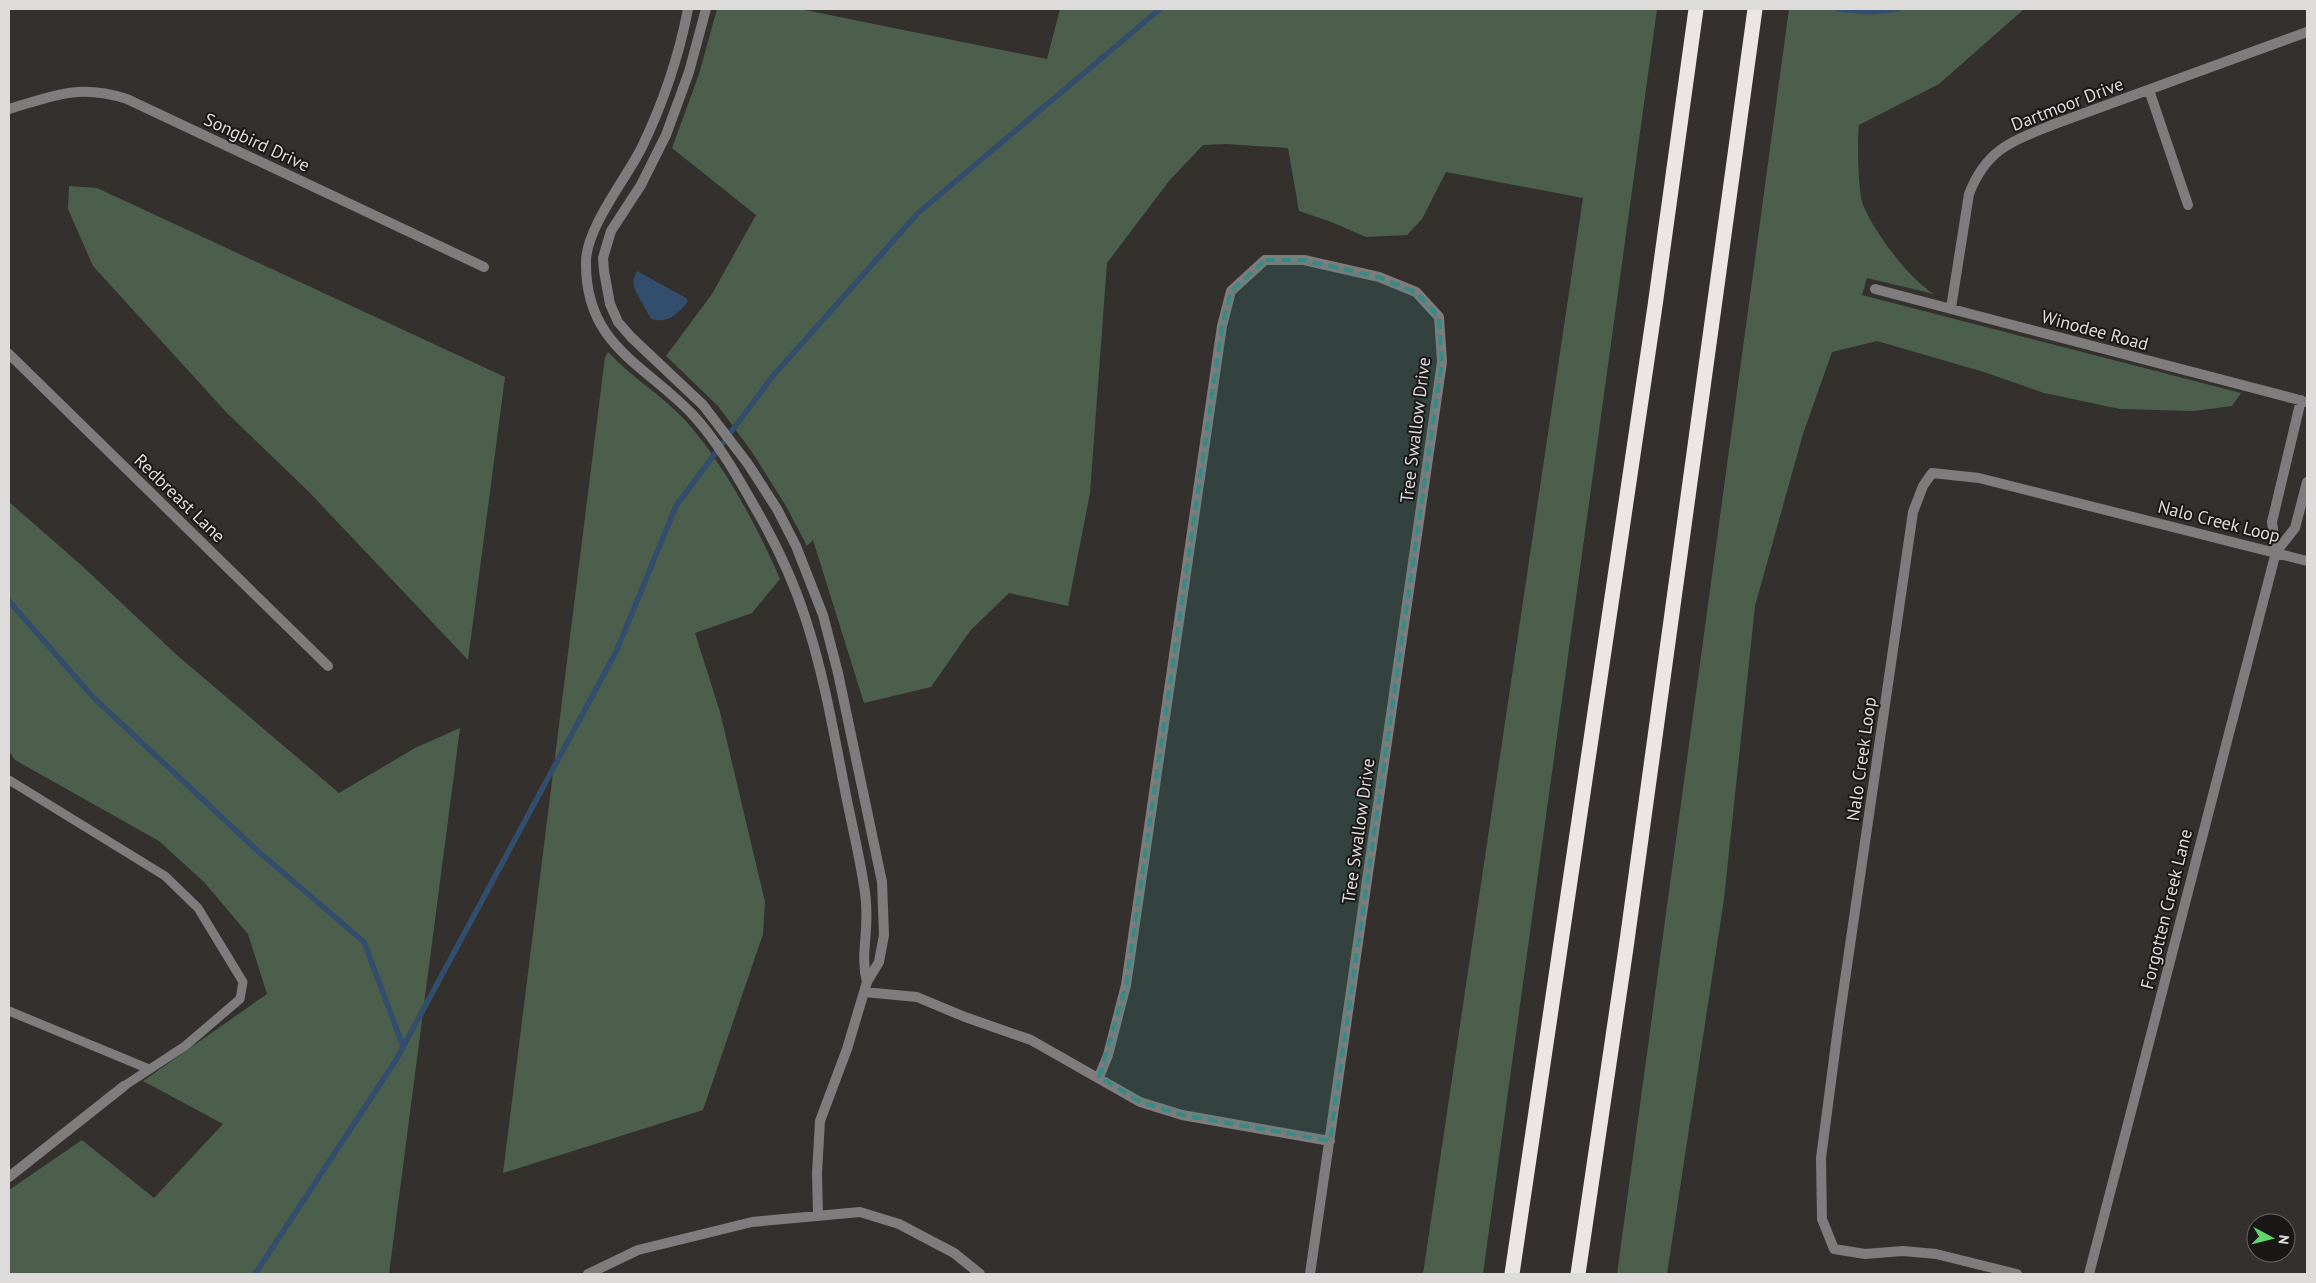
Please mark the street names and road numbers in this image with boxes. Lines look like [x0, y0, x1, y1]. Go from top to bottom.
street label: Dartmoor Drive [2007, 72, 2127, 136]
street label: Songbird Drive [200, 107, 314, 177]
street label: Winodee Road [2039, 305, 2151, 355]
street label: Tree Swallow Drive [1395, 356, 1435, 504]
street label: Redbreast Lane [130, 449, 230, 547]
street label: Nalo Creek Loop [2156, 495, 2282, 547]
street label: Nalo Creek Loop [1841, 695, 1881, 823]
street label: Tree Swallow Drive [1336, 757, 1380, 905]
street label: Forgotten Creek Lane [2135, 827, 2197, 991]

